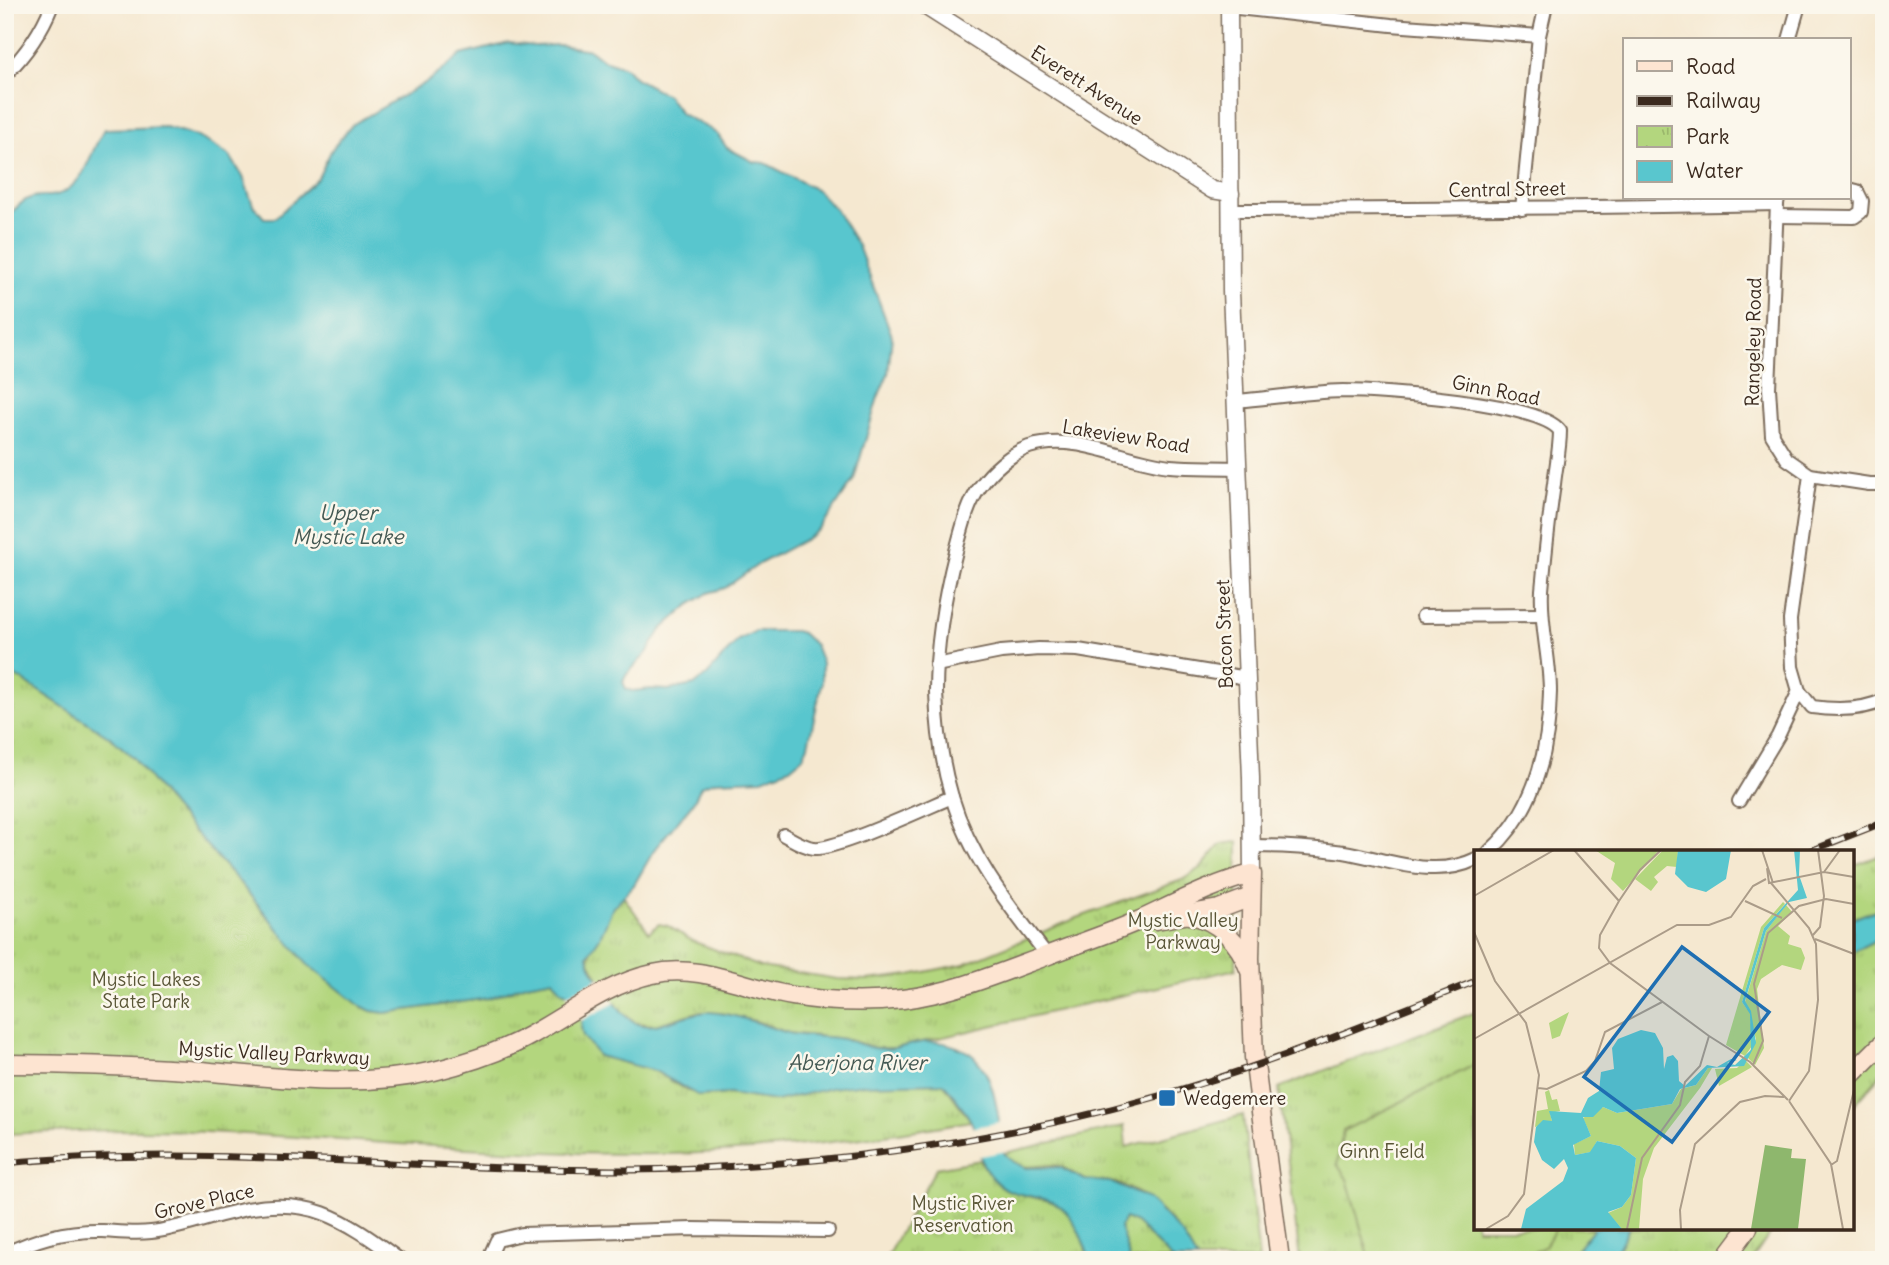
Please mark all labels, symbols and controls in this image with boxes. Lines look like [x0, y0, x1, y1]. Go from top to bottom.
legend [1623, 38, 1850, 200]
street label: Everett Avenue [1026, 40, 1148, 130]
text: Road [1686, 53, 1735, 80]
text: Railway [1686, 87, 1761, 114]
text: Park [1686, 123, 1729, 150]
text: Water [1686, 157, 1744, 184]
street label: Central Street [1448, 176, 1566, 202]
street label: Rangeley Road [1740, 277, 1766, 407]
street label: Ginn Road [1450, 370, 1542, 410]
street label: Lakeview Road [1061, 414, 1191, 458]
water label: Upper Mystic Lake [293, 499, 405, 550]
street label: Bacon Street [1210, 579, 1238, 689]
inset map [1474, 850, 1854, 1230]
park label: Mystic Valley Parkway [1127, 908, 1239, 954]
park label: Mystic Lakes State Park [91, 967, 201, 1013]
street label: Mystic Valley Parkway [178, 1036, 370, 1070]
water label: Aberjona River [788, 1049, 929, 1076]
place label: Wedgemere [1183, 1086, 1286, 1110]
marker: Wedgemere [1157, 1088, 1177, 1108]
park label: Ginn Field [1339, 1139, 1425, 1163]
street label: Grove Place [152, 1178, 256, 1224]
park label: Mystic River Reservation [911, 1191, 1015, 1237]

